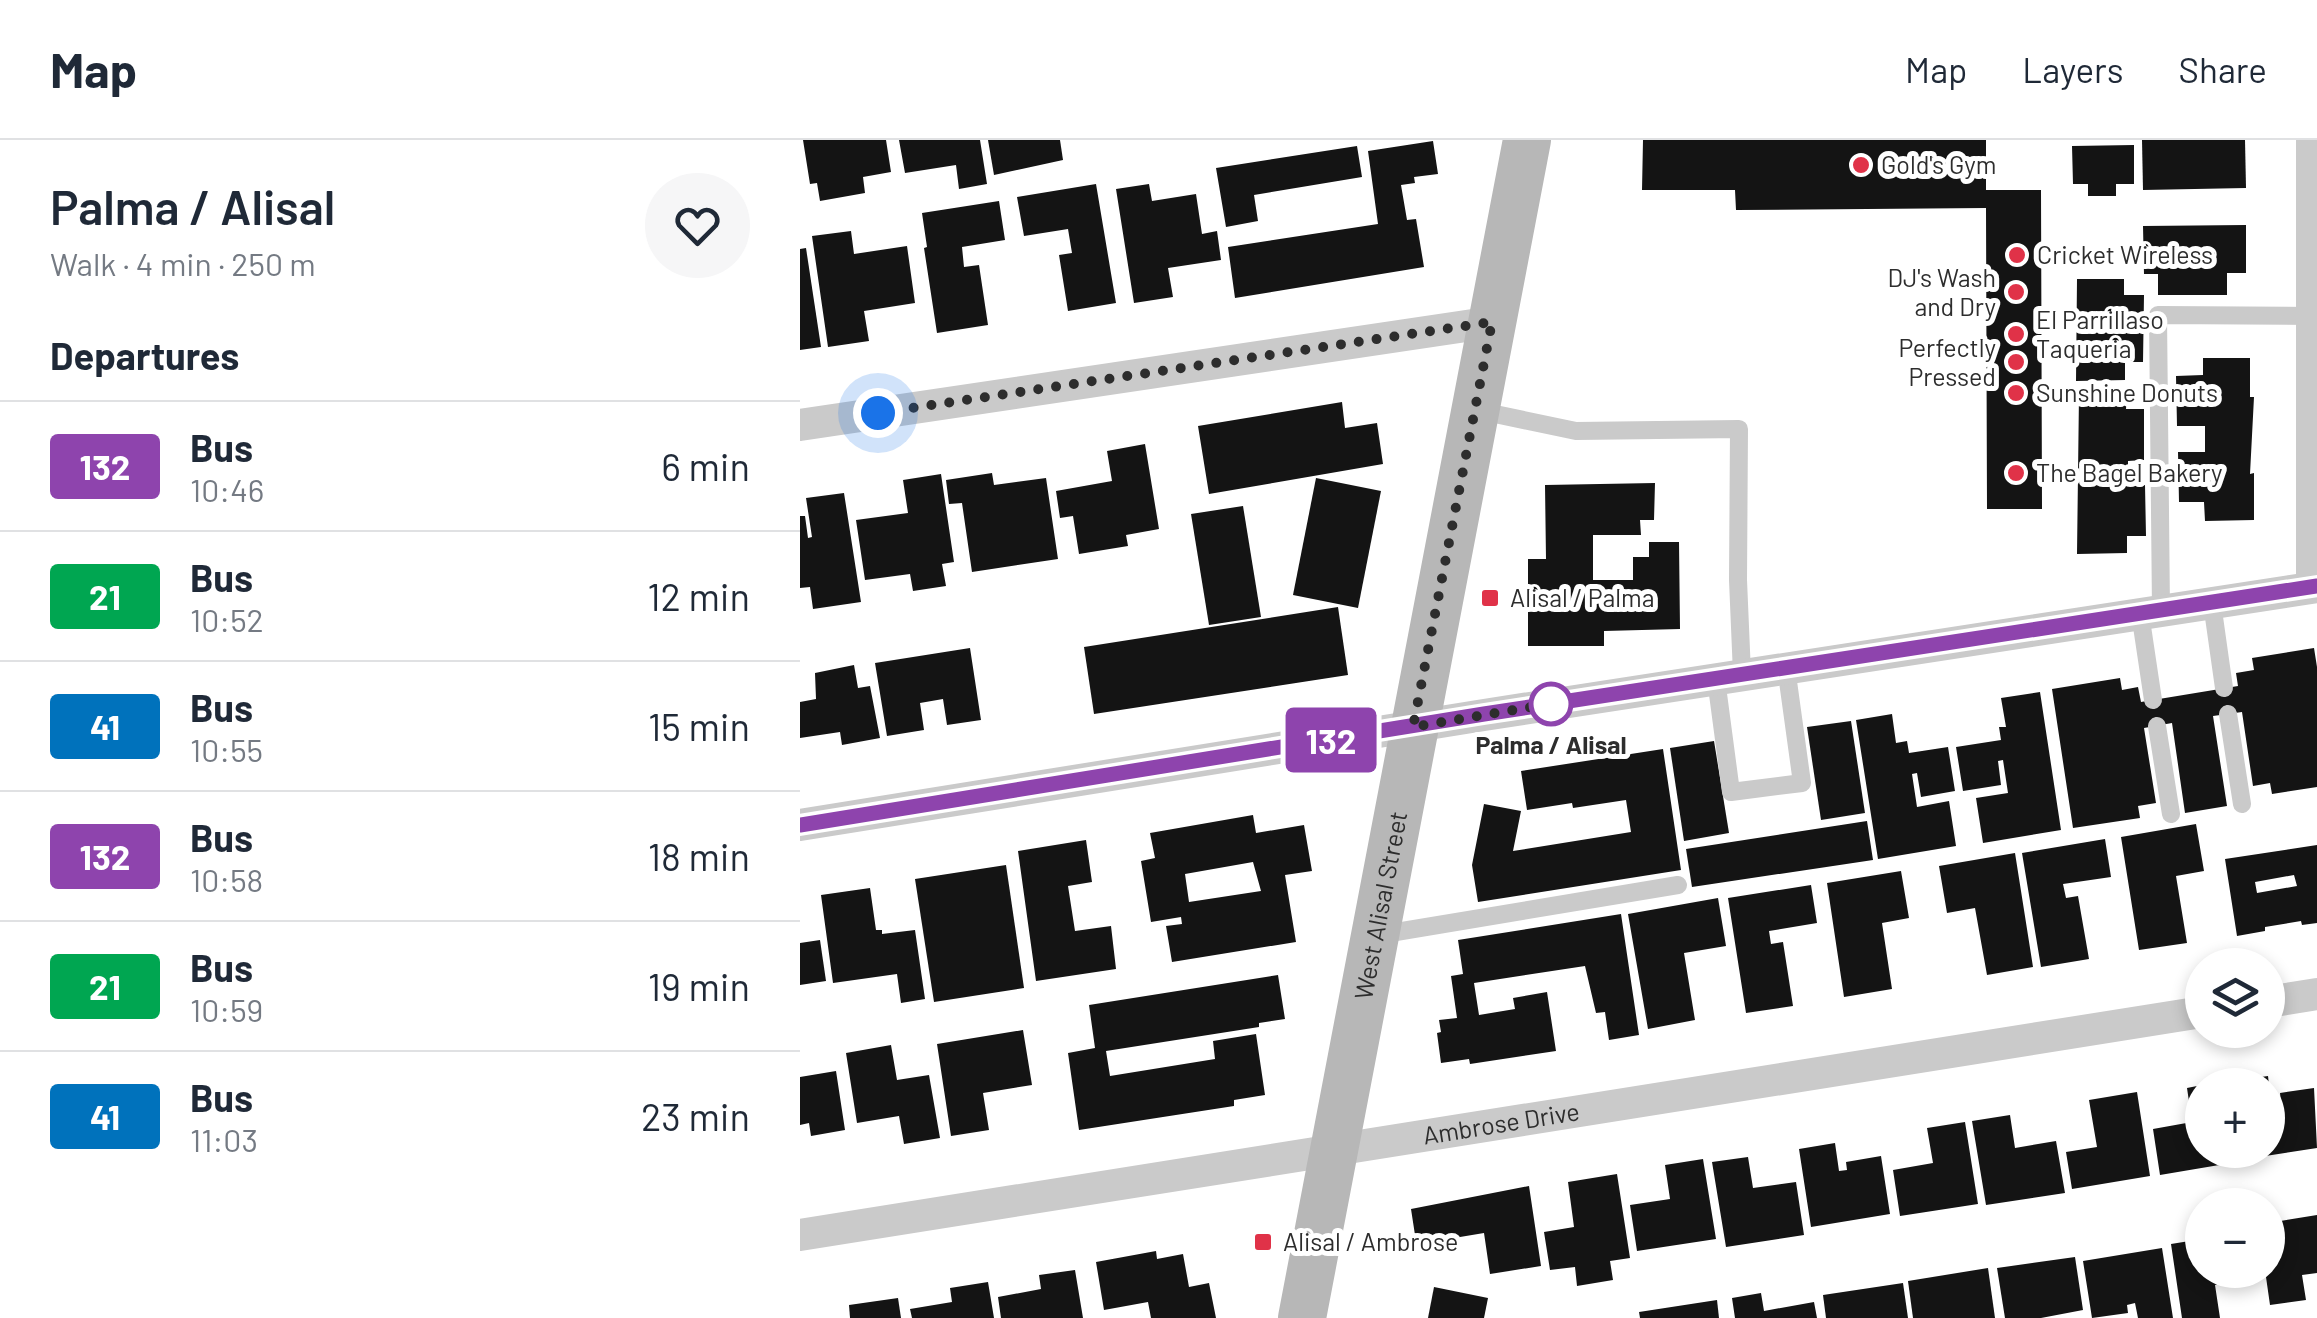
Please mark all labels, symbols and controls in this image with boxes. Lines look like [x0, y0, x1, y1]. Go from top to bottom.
text: Map [50, 40, 137, 98]
text: Map [1905, 48, 1967, 90]
text: Layers [2022, 48, 2124, 90]
text: Share [2179, 48, 2267, 90]
place label: Gold's Gym [1881, 149, 1997, 179]
marker: Gold's Gym [1850, 154, 1872, 176]
button: heart [645, 173, 750, 278]
text: Palma / Alisal [50, 177, 335, 235]
place label: Cricket Wireless [2037, 239, 2213, 269]
text: Walk · 4 min · 250 m [50, 244, 316, 282]
marker: Cricket Wireless [2006, 244, 2028, 266]
place label: DJ's Wash and Dry [1887, 262, 1996, 321]
marker: DJ's Wash and Dry [2005, 281, 2027, 303]
place label: El Parrillaso Taqueria [2036, 304, 2164, 363]
marker: El Parrillaso Taqueria [2005, 323, 2027, 345]
text: Departures [50, 332, 239, 378]
place label: Perfectly Pressed [1898, 332, 1996, 391]
marker: Perfectly Pressed [2005, 351, 2027, 373]
place label: Sunshine Donuts [2036, 377, 2218, 407]
marker: Sunshine Donuts [2005, 382, 2027, 404]
your location [853, 388, 903, 438]
text: Bus [190, 424, 253, 470]
text: 6 min [661, 443, 750, 489]
text: 132 [80, 445, 130, 487]
place label: The Bagel Bakery [2036, 457, 2223, 487]
marker: The Bagel Bakery [2005, 462, 2027, 484]
text: 10:46 [190, 470, 264, 508]
text: Bus [190, 554, 253, 600]
text: 12 min [647, 573, 750, 619]
text: 21 [89, 575, 121, 617]
place label: Alisal / Palma [1510, 582, 1655, 612]
marker: Alisal / Palma [1479, 587, 1501, 609]
text: 10:52 [190, 600, 264, 638]
marker: Palma / Alisal [1530, 683, 1572, 725]
text: Bus [190, 684, 253, 730]
text: 15 min [648, 703, 750, 749]
text: 41 [90, 705, 120, 747]
line badge: 132 [1274, 708, 1388, 772]
text: 132 [1306, 719, 1356, 761]
place label: Palma / Alisal [1475, 729, 1627, 759]
text: 10:55 [190, 730, 263, 768]
street label: West Alisal Street [1347, 809, 1412, 1002]
text: Bus [190, 814, 253, 860]
text: 18 min [648, 833, 750, 879]
text: 132 [80, 835, 130, 877]
text: 10:58 [190, 860, 263, 898]
text: Bus [190, 944, 253, 990]
map controls [2185, 948, 2285, 1288]
button: layers [2185, 948, 2285, 1048]
text: 19 min [648, 963, 750, 1009]
text: 21 [89, 965, 121, 1007]
text: 10:59 [190, 990, 263, 1028]
button: + [2185, 1068, 2285, 1168]
text: Bus [190, 1074, 253, 1120]
text: 23 min [641, 1093, 750, 1139]
text: 41 [90, 1095, 120, 1137]
street label: Ambrose Drive [1421, 1095, 1582, 1150]
text: 11:03 [190, 1120, 258, 1158]
button: − [2185, 1188, 2285, 1288]
place label: Alisal / Ambrose [1283, 1226, 1458, 1256]
marker: Alisal / Ambrose [1252, 1231, 1274, 1253]

